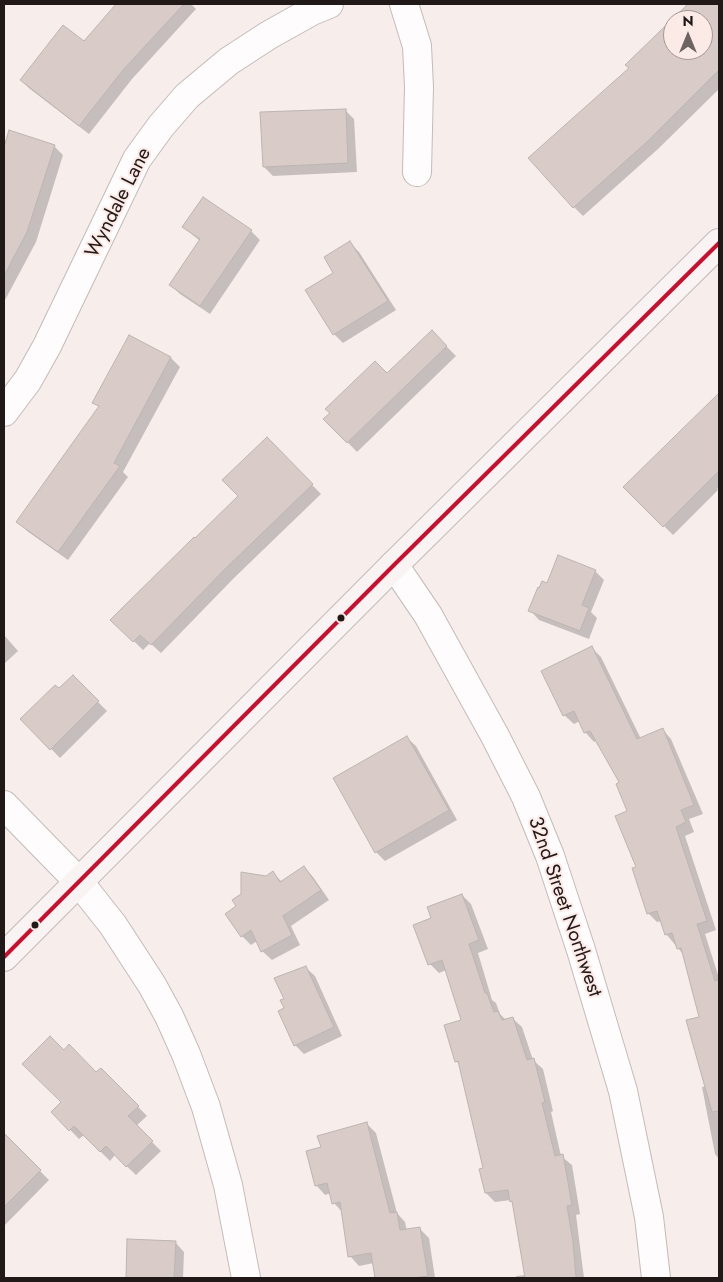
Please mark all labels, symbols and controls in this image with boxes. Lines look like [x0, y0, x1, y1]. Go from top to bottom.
north arrow [663, 10, 713, 60]
text: N [682, 11, 694, 31]
street label: Wyndale Lane [81, 144, 157, 262]
unlabelled marker [336, 613, 346, 623]
street label: 32nd Street Northwest [522, 814, 606, 1000]
unlabelled marker [30, 920, 40, 930]

